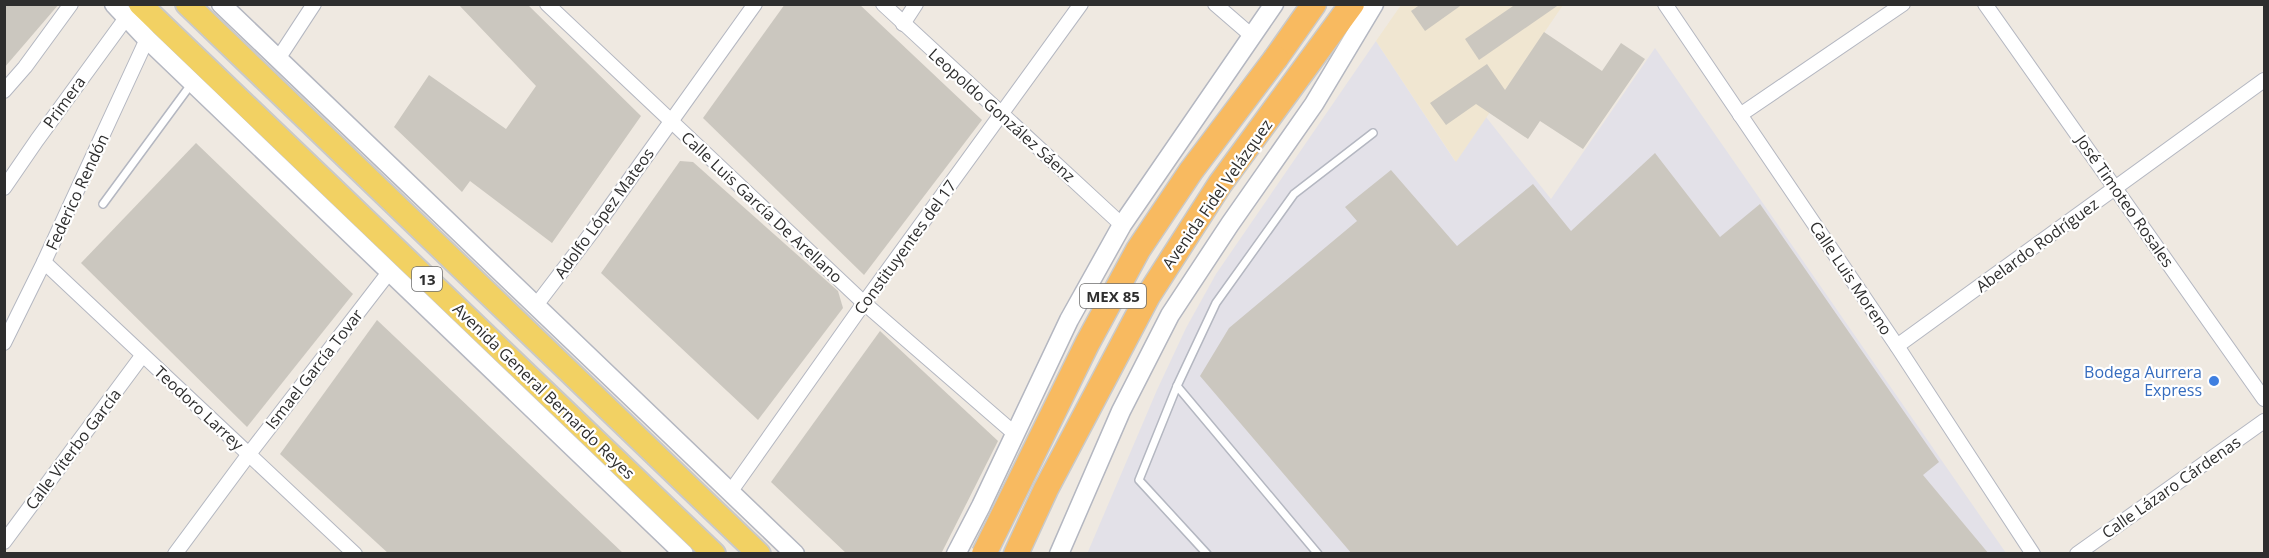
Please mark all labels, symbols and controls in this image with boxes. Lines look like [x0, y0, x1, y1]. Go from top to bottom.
street label: Leopoldo González Sáenz [924, 43, 1080, 187]
street label: Primera [38, 71, 90, 133]
street label: Avenida Fidel Velázquez [1157, 115, 1277, 273]
street label: Calle Luis García De Arellano [677, 126, 847, 288]
street label: José Timoteo Rosales [2070, 129, 2179, 272]
street label: Federico Rendón [40, 130, 114, 254]
street label: Adolfo López Mateos [549, 143, 659, 283]
street label: Constituyentes del 17 [849, 175, 961, 319]
street label: Abelardo Rodríguez [1971, 193, 2103, 297]
street label: Calle Luis Moreno [1805, 217, 1897, 339]
road number: 13 [412, 267, 442, 291]
road number: MEX 85 [1080, 284, 1146, 308]
street label: Avenida General Bernardo Reyes [448, 298, 640, 484]
street label: Ismael García Tovar [260, 304, 368, 434]
street label: Teodoro Larrey [150, 361, 249, 456]
place label: Bodega Aurrera Express [2084, 361, 2202, 401]
marker: Bodega Aurrera Express [2207, 374, 2221, 388]
street label: Calle Viterbo García [20, 384, 126, 514]
street label: Calle Lázaro Cárdenas [2097, 431, 2245, 543]

